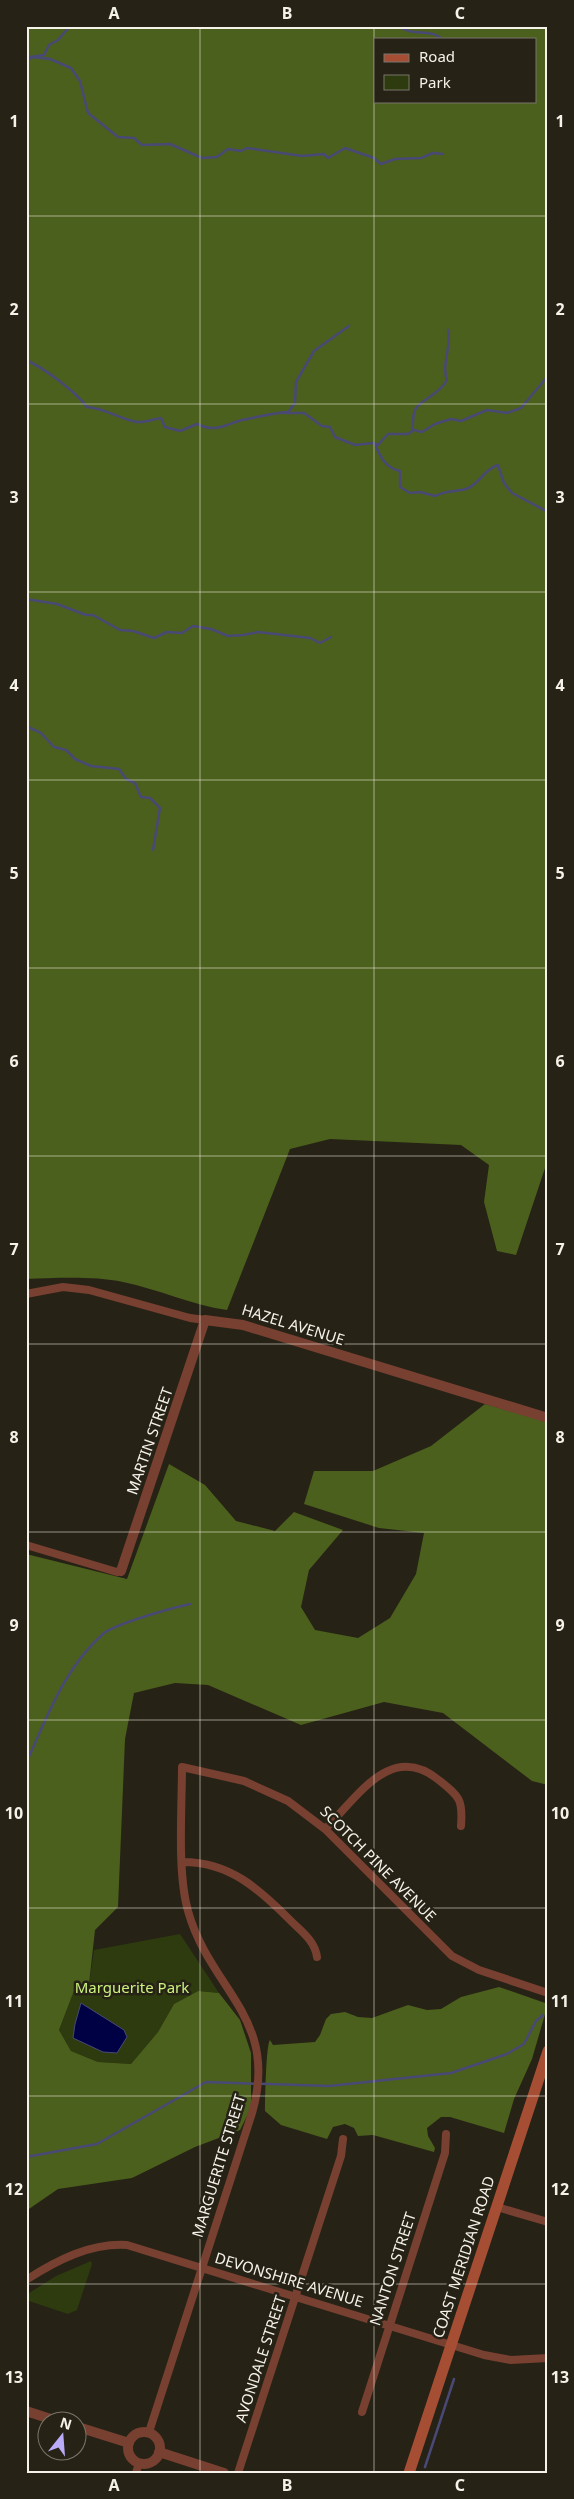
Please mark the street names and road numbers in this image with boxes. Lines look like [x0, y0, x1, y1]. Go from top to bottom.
street label: HAZEL AVENUE [239, 1299, 347, 1349]
street label: MARTIN STREET [121, 1384, 177, 1497]
street label: SCOTCH PINE AVENUE [316, 1801, 441, 1926]
street label: MARGUERITE STREET [187, 2091, 250, 2240]
street label: COAST MERIDIAN ROAD [427, 2173, 499, 2340]
street label: NANTON STREET [364, 2209, 420, 2328]
street label: DEVONSHIRE AVENUE [213, 2247, 366, 2311]
street label: AVONDALE STREET [230, 2292, 290, 2425]

